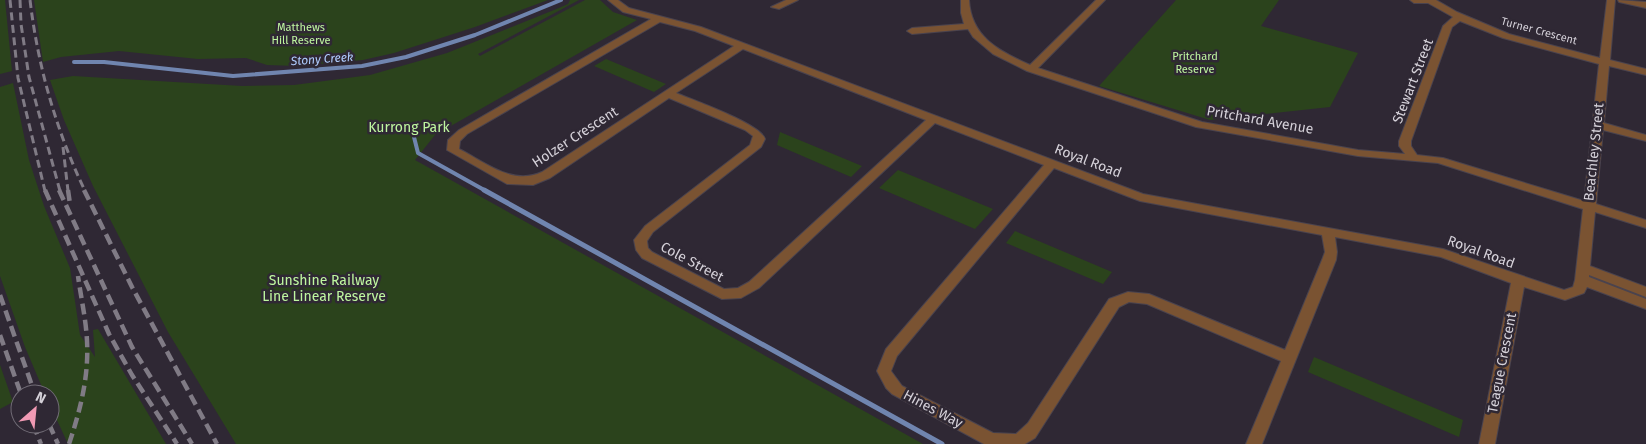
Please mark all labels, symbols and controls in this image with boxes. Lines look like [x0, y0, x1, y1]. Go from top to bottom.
street label: Turner Crescent [1500, 15, 1578, 47]
park label: Matthews Hill Reserve [271, 21, 331, 47]
street label: Stewart Street [1389, 35, 1437, 126]
water label: Stony Creek [289, 50, 354, 68]
park label: Pritchard Reserve [1172, 50, 1218, 76]
street label: Beachley Street [1580, 101, 1608, 202]
street label: Holzer Crescent [529, 102, 622, 171]
street label: Pritchard Avenue [1205, 102, 1315, 138]
park label: Kurrong Park [368, 119, 451, 136]
street label: Royal Road [1052, 140, 1124, 182]
street label: Royal Road [1445, 232, 1517, 272]
street label: Cole Street [658, 238, 727, 286]
park label: Sunshine Railway Line Linear Reserve [262, 272, 386, 305]
street label: Teague Crescent [1484, 310, 1520, 415]
north arrow [10, 384, 60, 434]
street label: Hines Way [900, 386, 966, 432]
text: N [33, 388, 49, 408]

